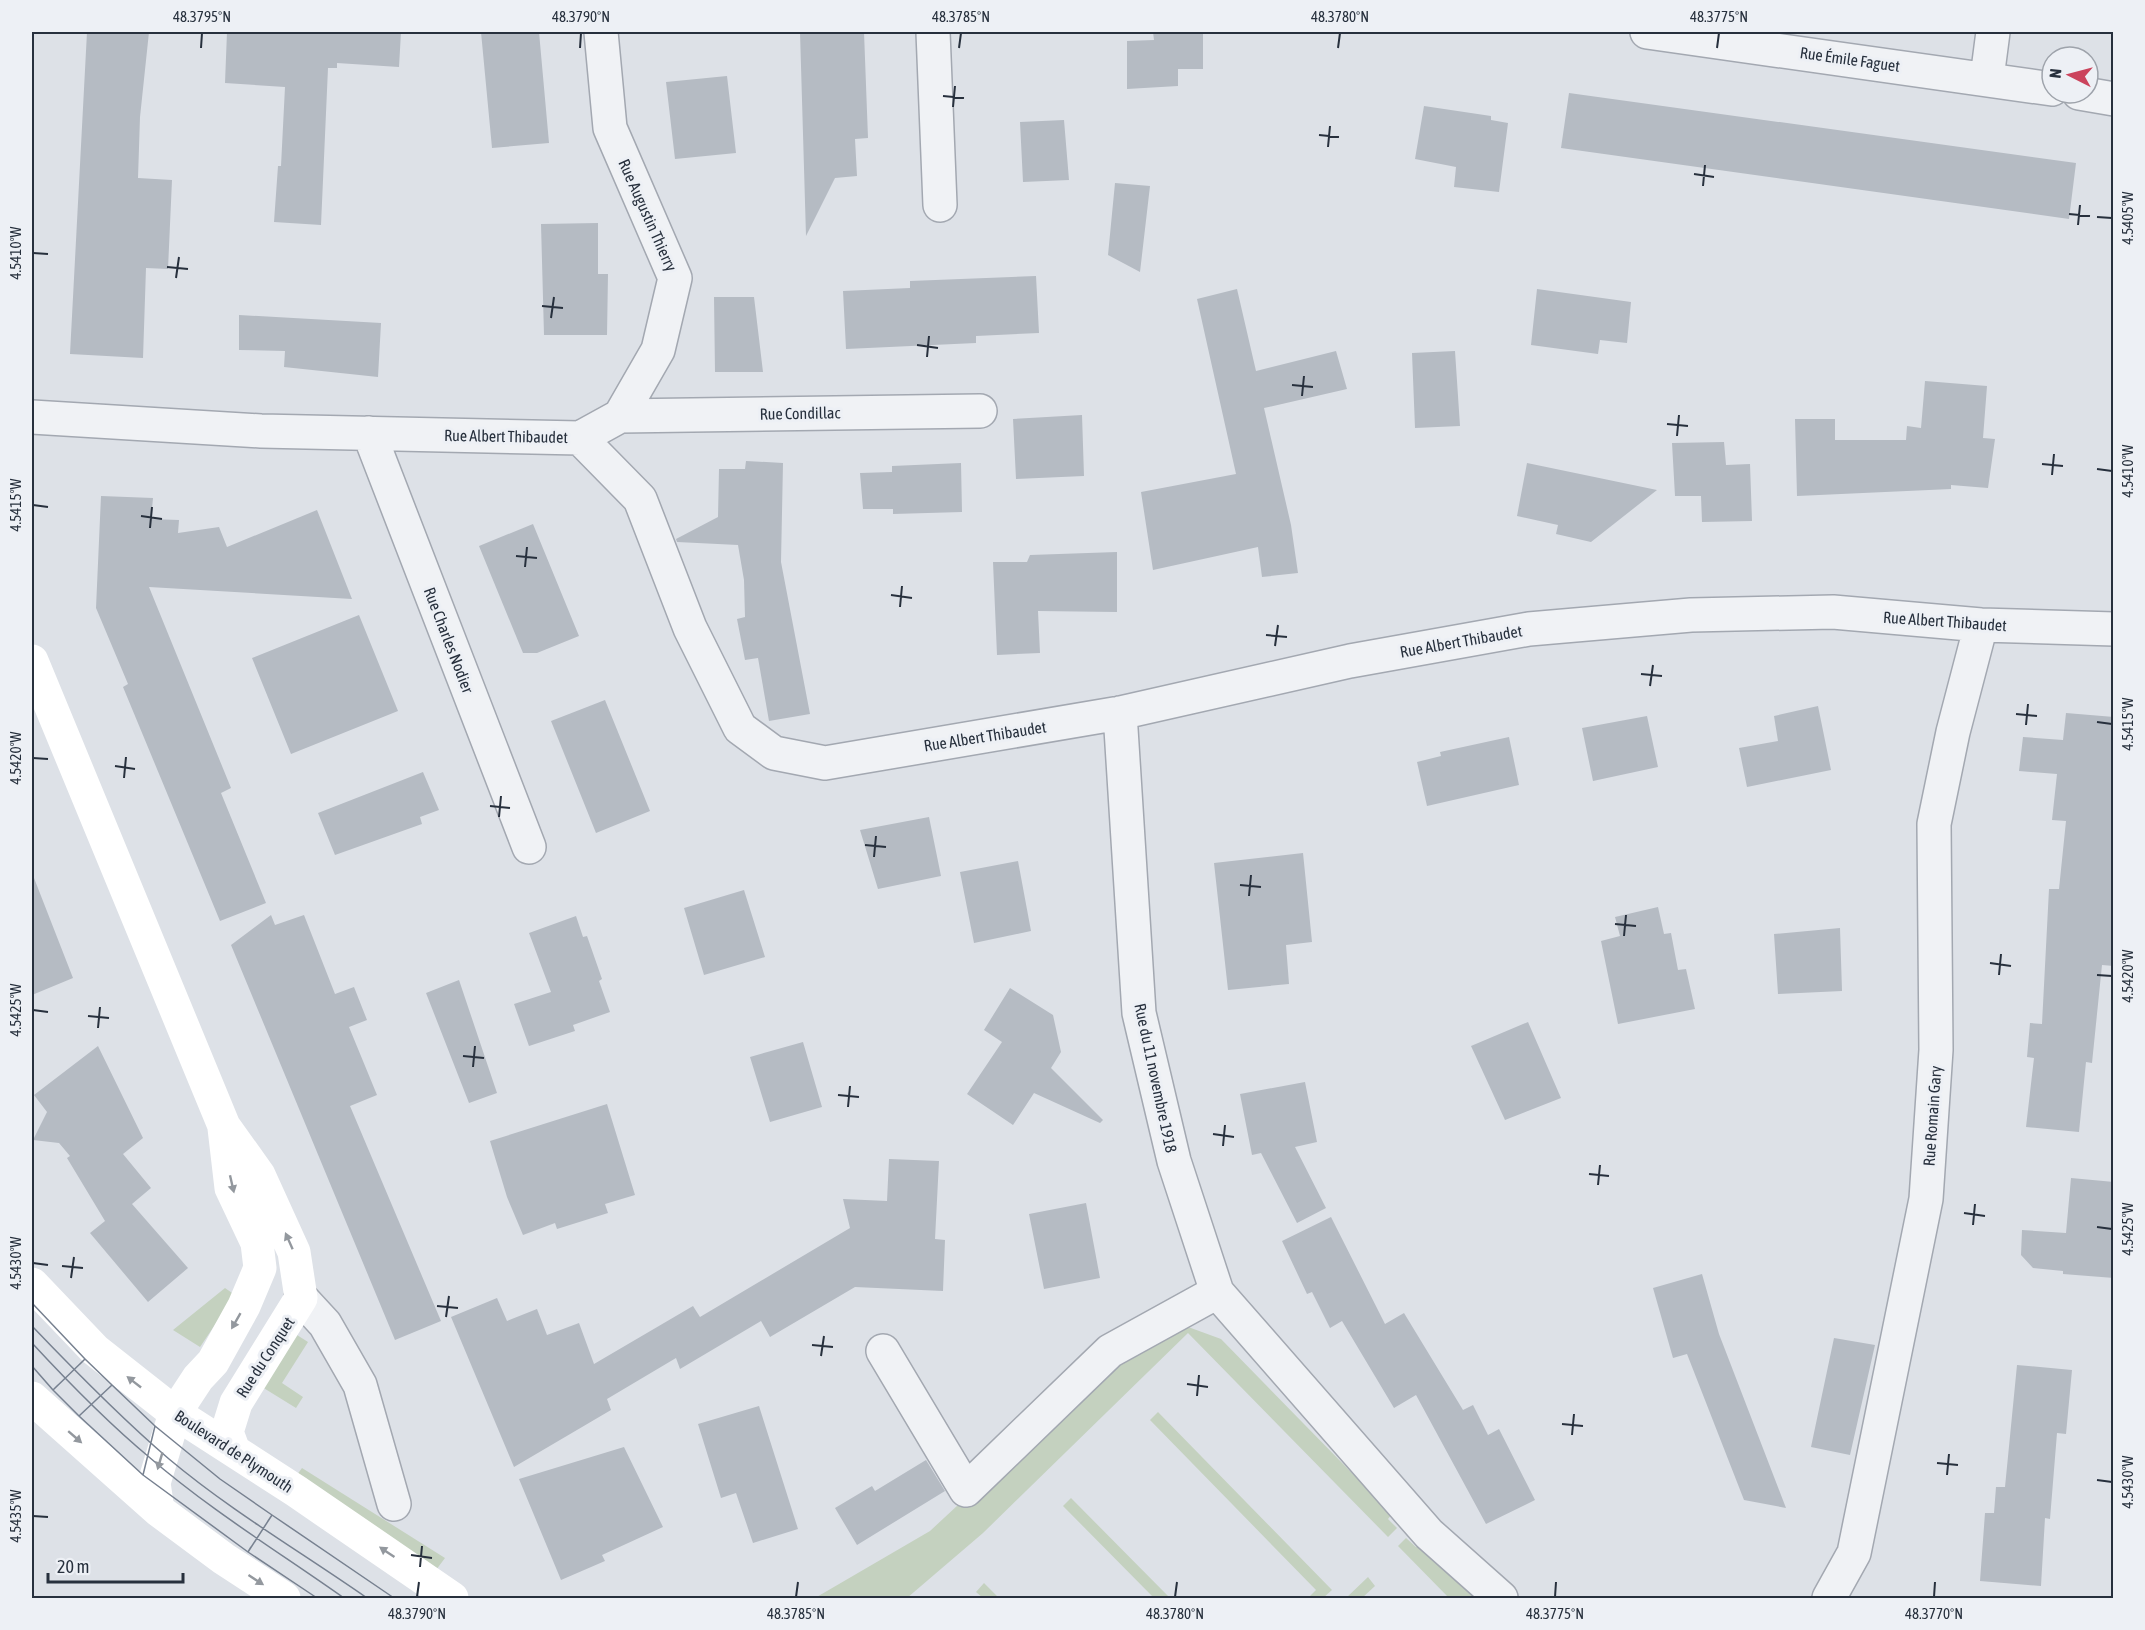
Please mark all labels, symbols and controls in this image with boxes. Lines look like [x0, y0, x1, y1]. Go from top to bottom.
text: 48.3795°N [173, 8, 231, 25]
text: 48.3790°N [552, 8, 610, 25]
text: 48.3785°N [932, 8, 990, 25]
text: 48.3780°N [1311, 8, 1369, 25]
text: 48.3775°N [1690, 8, 1748, 25]
street label: Rue Émile Faguet [1799, 43, 1902, 76]
north arrow [2040, 45, 2100, 105]
text: N [2046, 68, 2065, 79]
street label: Rue Augustin Thierry [614, 156, 681, 275]
text: 4.5405°W [2119, 191, 2136, 244]
text: 4.5410°W [7, 226, 24, 279]
street label: Rue Condillac [759, 403, 841, 423]
street label: Rue Albert Thibaudet [444, 426, 568, 446]
text: 4.5410°W [2119, 444, 2136, 497]
text: 4.5415°W [7, 478, 24, 531]
street label: Rue Charles Nodier [421, 585, 478, 696]
street label: Rue Albert Thibaudet [1883, 608, 2008, 634]
street label: Rue Albert Thibaudet [1398, 621, 1524, 661]
text: 4.5415°W [2119, 697, 2136, 750]
street label: Rue Albert Thibaudet [922, 717, 1048, 755]
text: 4.5420°W [7, 731, 24, 784]
text: 4.5420°W [2119, 949, 2136, 1002]
text: 4.5425°W [7, 983, 24, 1036]
street label: Rue du 11 novembre 1918 [1131, 1002, 1181, 1154]
street label: Rue Romain Gary [1920, 1065, 1946, 1167]
one-way arrow [227, 1175, 237, 1193]
text: 4.5425°W [2119, 1202, 2136, 1255]
one-way arrow [284, 1232, 293, 1250]
text: 4.5430°W [7, 1236, 24, 1289]
one-way arrow [231, 1313, 241, 1330]
street label: Rue du Conquet [232, 1313, 299, 1401]
one-way arrow [127, 1377, 142, 1389]
street label: Boulevard de Plymouth [171, 1406, 296, 1497]
one-way arrow [67, 1430, 82, 1443]
one-way arrow [155, 1452, 164, 1470]
text: 4.5430°W [2119, 1455, 2136, 1508]
text: 4.5435°W [7, 1489, 24, 1542]
scale bar [48, 1546, 183, 1584]
one-way arrow [378, 1547, 395, 1558]
text: 20 m [57, 1556, 89, 1577]
one-way arrow [248, 1575, 265, 1586]
text: 48.3790°N [388, 1605, 446, 1622]
text: 48.3785°N [767, 1605, 825, 1622]
text: 48.3780°N [1146, 1605, 1204, 1622]
text: 48.3775°N [1526, 1605, 1584, 1622]
text: 48.3770°N [1905, 1605, 1963, 1622]

